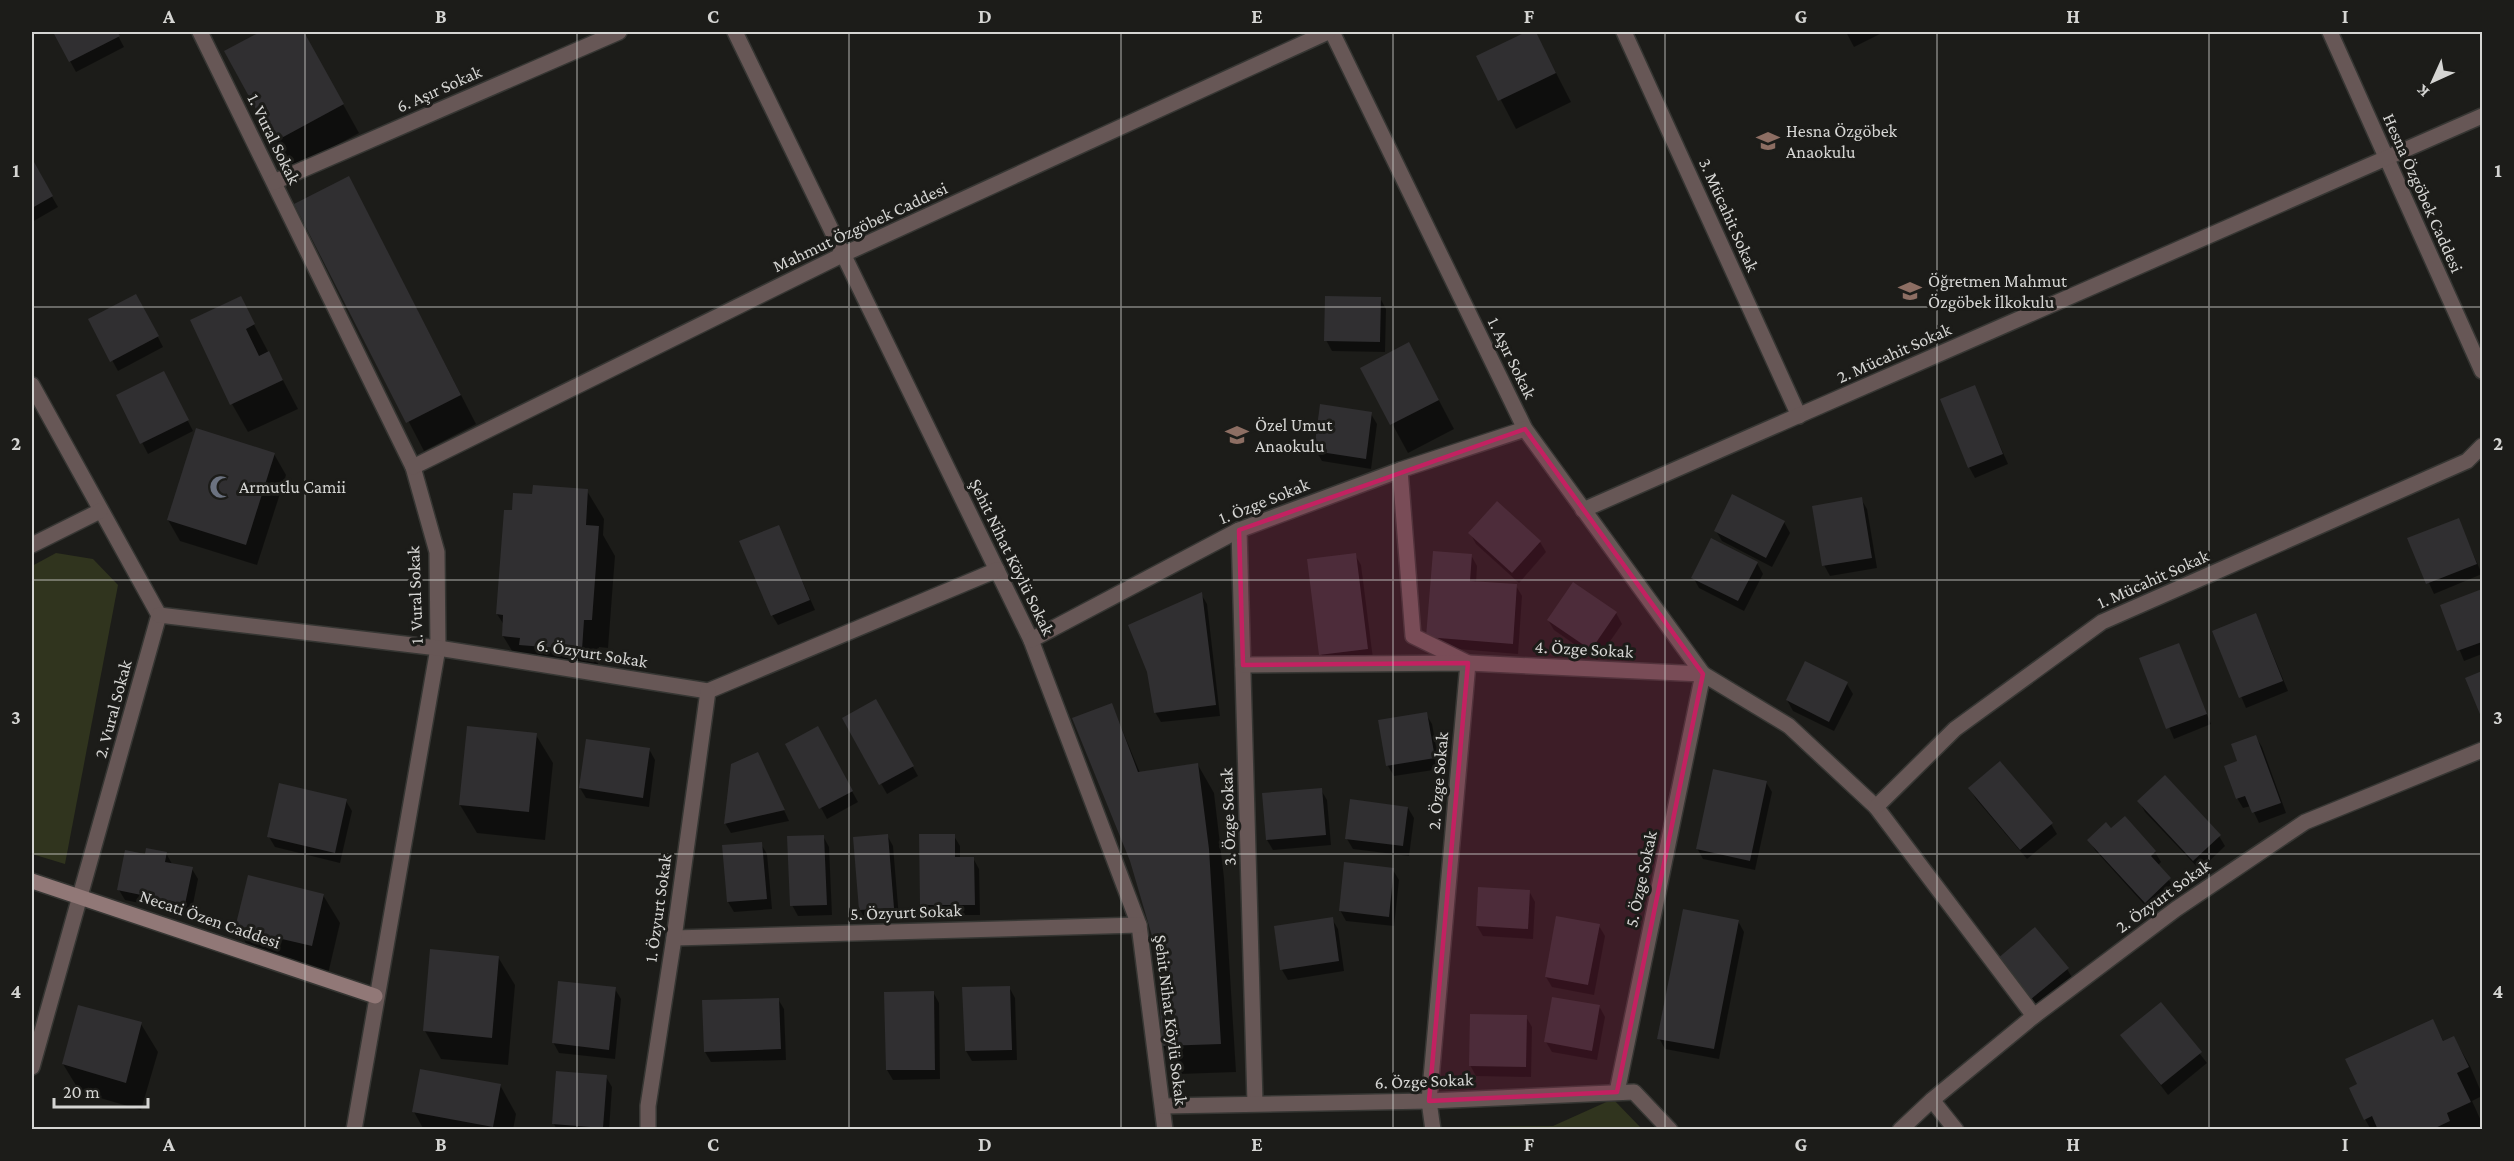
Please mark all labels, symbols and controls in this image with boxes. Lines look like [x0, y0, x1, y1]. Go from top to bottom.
text: A [162, 5, 176, 27]
text: B [435, 5, 447, 27]
text: C [707, 5, 719, 27]
text: D [978, 5, 992, 27]
text: E [1251, 5, 1263, 27]
text: F [1524, 5, 1535, 27]
text: G [1795, 5, 1808, 27]
text: H [2066, 5, 2080, 27]
text: I [2342, 5, 2349, 27]
north arrow [2403, 51, 2463, 111]
street label: 6. Aşır Sokak [393, 61, 485, 117]
text: K [2413, 81, 2432, 101]
street label: 1. Vural Sokak [243, 90, 305, 188]
street label: Hesna Özgöbek Caddesi [2379, 110, 2467, 276]
place label: Hesna Özgöbek Anaokulu [1786, 121, 1898, 162]
school or university icon: Hesna Özgöbek Anaokulu [1755, 128, 1781, 154]
street label: 3. Mücahit Sokak [1695, 155, 1763, 275]
text: 1 [12, 159, 20, 181]
text: 1 [2494, 159, 2502, 181]
street label: Mahmut Özgöbek Caddesi [770, 178, 951, 276]
place label: Öğretmen Mahmut Özgöbek İlkokulu [1928, 271, 2068, 312]
school or university icon: Öğretmen Mahmut Özgöbek İlkokulu [1897, 278, 1923, 304]
street label: 1. Aşır Sokak [1484, 314, 1540, 402]
street label: 2. Mücahit Sokak [1834, 319, 1955, 387]
place label: Özel Umut Anaokulu [1255, 415, 1333, 456]
school or university icon: Özel Umut Anaokulu [1224, 422, 1250, 448]
text: 2 [11, 432, 21, 454]
text: 2 [2493, 432, 2503, 454]
mosque icon: Armutlu Camii [208, 474, 234, 500]
street label: 1. Özge Sokak [1216, 474, 1313, 528]
street label: Şehit Nihat Köylü Sokak [965, 475, 1059, 639]
place label: Armutlu Camii [239, 477, 346, 497]
street label: 1. Vural Sokak [403, 545, 427, 644]
street label: 1. Mücahit Sokak [2094, 545, 2212, 613]
street label: 6. Özyurt Sokak [535, 634, 649, 672]
street label: 4. Özge Sokak [1534, 636, 1634, 662]
street label: 2. Vural Sokak [90, 657, 136, 760]
text: 3 [11, 706, 21, 728]
text: 3 [2493, 706, 2503, 728]
street label: 2. Özge Sokak [1424, 731, 1452, 831]
street label: 3. Özge Sokak [1216, 767, 1240, 866]
street label: 5. Özge Sokak [1621, 829, 1661, 929]
street label: 1. Özyurt Sokak [640, 852, 676, 964]
street label: 2. Özyurt Sokak [2112, 855, 2215, 937]
street label: Necati Özen Caddesi [137, 886, 283, 953]
street label: 5. Özyurt Sokak [850, 900, 963, 924]
street label: Şehit Nihat Köylü Sokak [1151, 934, 1191, 1107]
text: 4 [11, 980, 22, 1002]
text: 4 [2493, 980, 2504, 1002]
street label: 6. Özge Sokak [1374, 1069, 1474, 1093]
scale bar [54, 1071, 148, 1109]
text: 20 m [63, 1082, 100, 1102]
text: A [162, 1133, 176, 1155]
text: B [435, 1133, 447, 1155]
text: C [707, 1133, 719, 1155]
text: D [978, 1133, 992, 1155]
text: E [1251, 1133, 1263, 1155]
text: F [1524, 1133, 1535, 1155]
text: G [1795, 1133, 1808, 1155]
text: H [2066, 1133, 2080, 1155]
text: I [2342, 1133, 2349, 1155]

